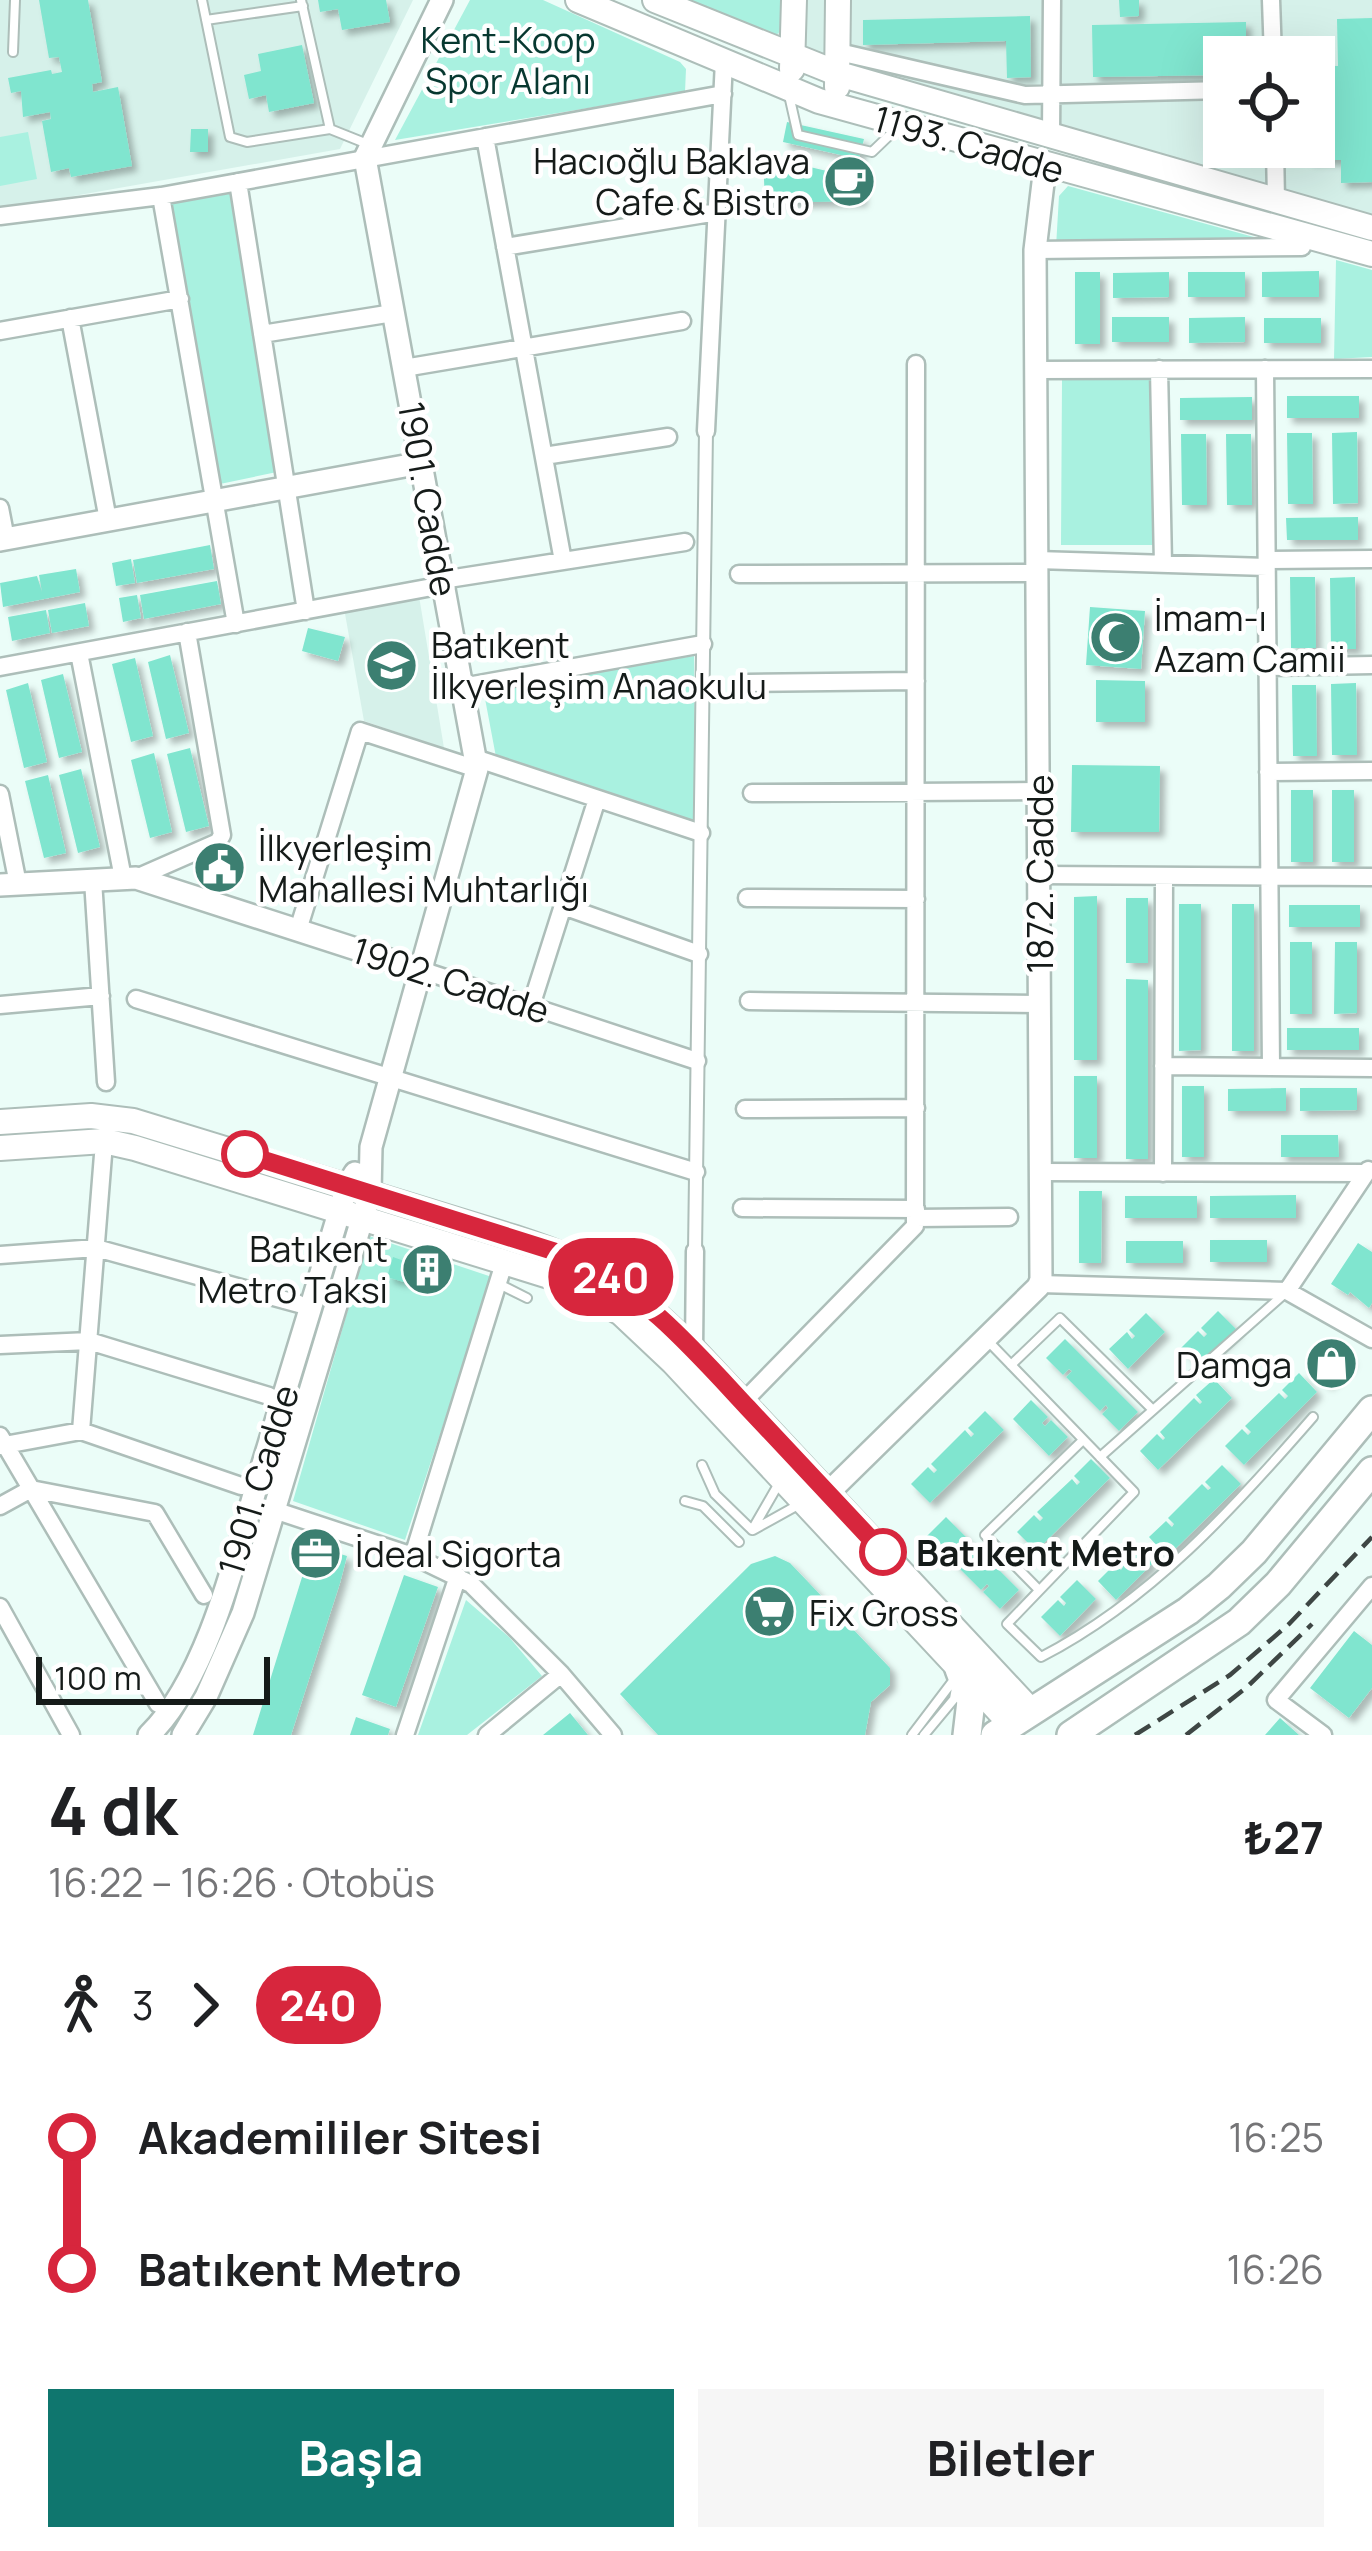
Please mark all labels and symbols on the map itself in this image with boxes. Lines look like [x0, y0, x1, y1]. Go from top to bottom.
park label: Kent-Koop Spor Alanı [420, 15, 596, 105]
street label: 1193. Cadde [868, 93, 1070, 195]
place label: Hacıoğlu Baklava Cafe & Bistro [533, 136, 810, 226]
cafe icon: Hacıoğlu Baklava Cafe & Bistro [821, 153, 877, 209]
street label: 1901. Cadde [387, 398, 469, 600]
place label: İmam-ı Azam Camii [1154, 593, 1346, 683]
mosque icon: İmam-ı Azam Camii [1087, 610, 1143, 666]
place label: Batıkent İlkyerleşim Anaokulu [431, 620, 767, 710]
school or university icon: Batıkent İlkyerleşim Anaokulu [364, 637, 420, 693]
street label: 1872. Cadde [1015, 774, 1064, 974]
place label: İlkyerleşim Mahallesi Muhtarlığı [258, 823, 589, 913]
public building icon: İlkyerleşim Mahallesi Muhtarlığı [191, 840, 247, 896]
street label: 1902. Cadde [346, 925, 556, 1035]
unlabelled marker [223, 1132, 267, 1176]
place label: Batıkent Metro Taksi [197, 1224, 388, 1314]
line badge: 240 [542, 1238, 680, 1316]
building icon: Batıkent Metro Taksi [399, 1241, 455, 1297]
shop icon: Damga [1303, 1336, 1359, 1392]
place label: Damga [1176, 1340, 1292, 1389]
street label: 1901. Cadde [206, 1379, 310, 1581]
office icon: İdeal Sigorta [288, 1525, 344, 1581]
place label: Batıkent Metro [916, 1528, 1175, 1577]
place label: İdeal Sigorta [355, 1529, 562, 1578]
marker: Batıkent Metro [861, 1530, 905, 1574]
supermarket icon: Fix Gross [742, 1584, 798, 1640]
place label: Fix Gross [809, 1588, 959, 1637]
scale bar [36, 1651, 270, 1704]

